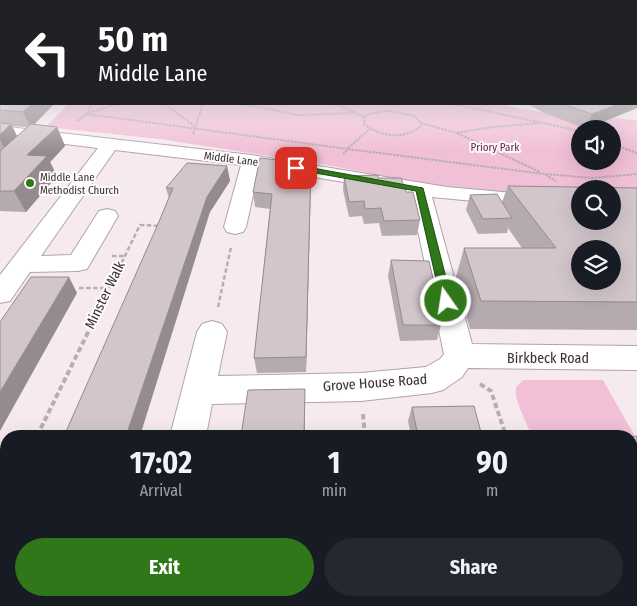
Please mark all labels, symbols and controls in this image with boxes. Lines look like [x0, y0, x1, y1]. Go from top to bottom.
text: 50 m [98, 18, 168, 60]
icon: left [15, 20, 80, 85]
text: Middle Lane [98, 60, 207, 87]
map controls [571, 120, 621, 290]
button: sound [571, 120, 621, 170]
park label: Priory Park [471, 141, 520, 154]
pin [275, 147, 317, 189]
street label: Middle Lane [203, 149, 259, 169]
icon: arrive [282, 154, 310, 182]
place label: Middle Lane Methodist Church [40, 171, 119, 197]
marker: Middle Lane Methodist Church [24, 177, 36, 189]
button: search [571, 180, 621, 230]
button: layers [571, 240, 621, 290]
street label: Minster Walk [81, 258, 129, 332]
position arrow [419, 274, 471, 326]
street label: Birkbeck Road [507, 350, 589, 367]
street label: Grove House Road [322, 371, 428, 395]
text: 17:02 [130, 445, 192, 481]
text: 1 [328, 445, 341, 481]
text: 90 [476, 445, 508, 481]
text: Arrival [140, 481, 182, 500]
text: min [322, 481, 347, 500]
text: m [486, 481, 498, 500]
button: Exit [15, 538, 314, 596]
button: Share [324, 538, 623, 596]

